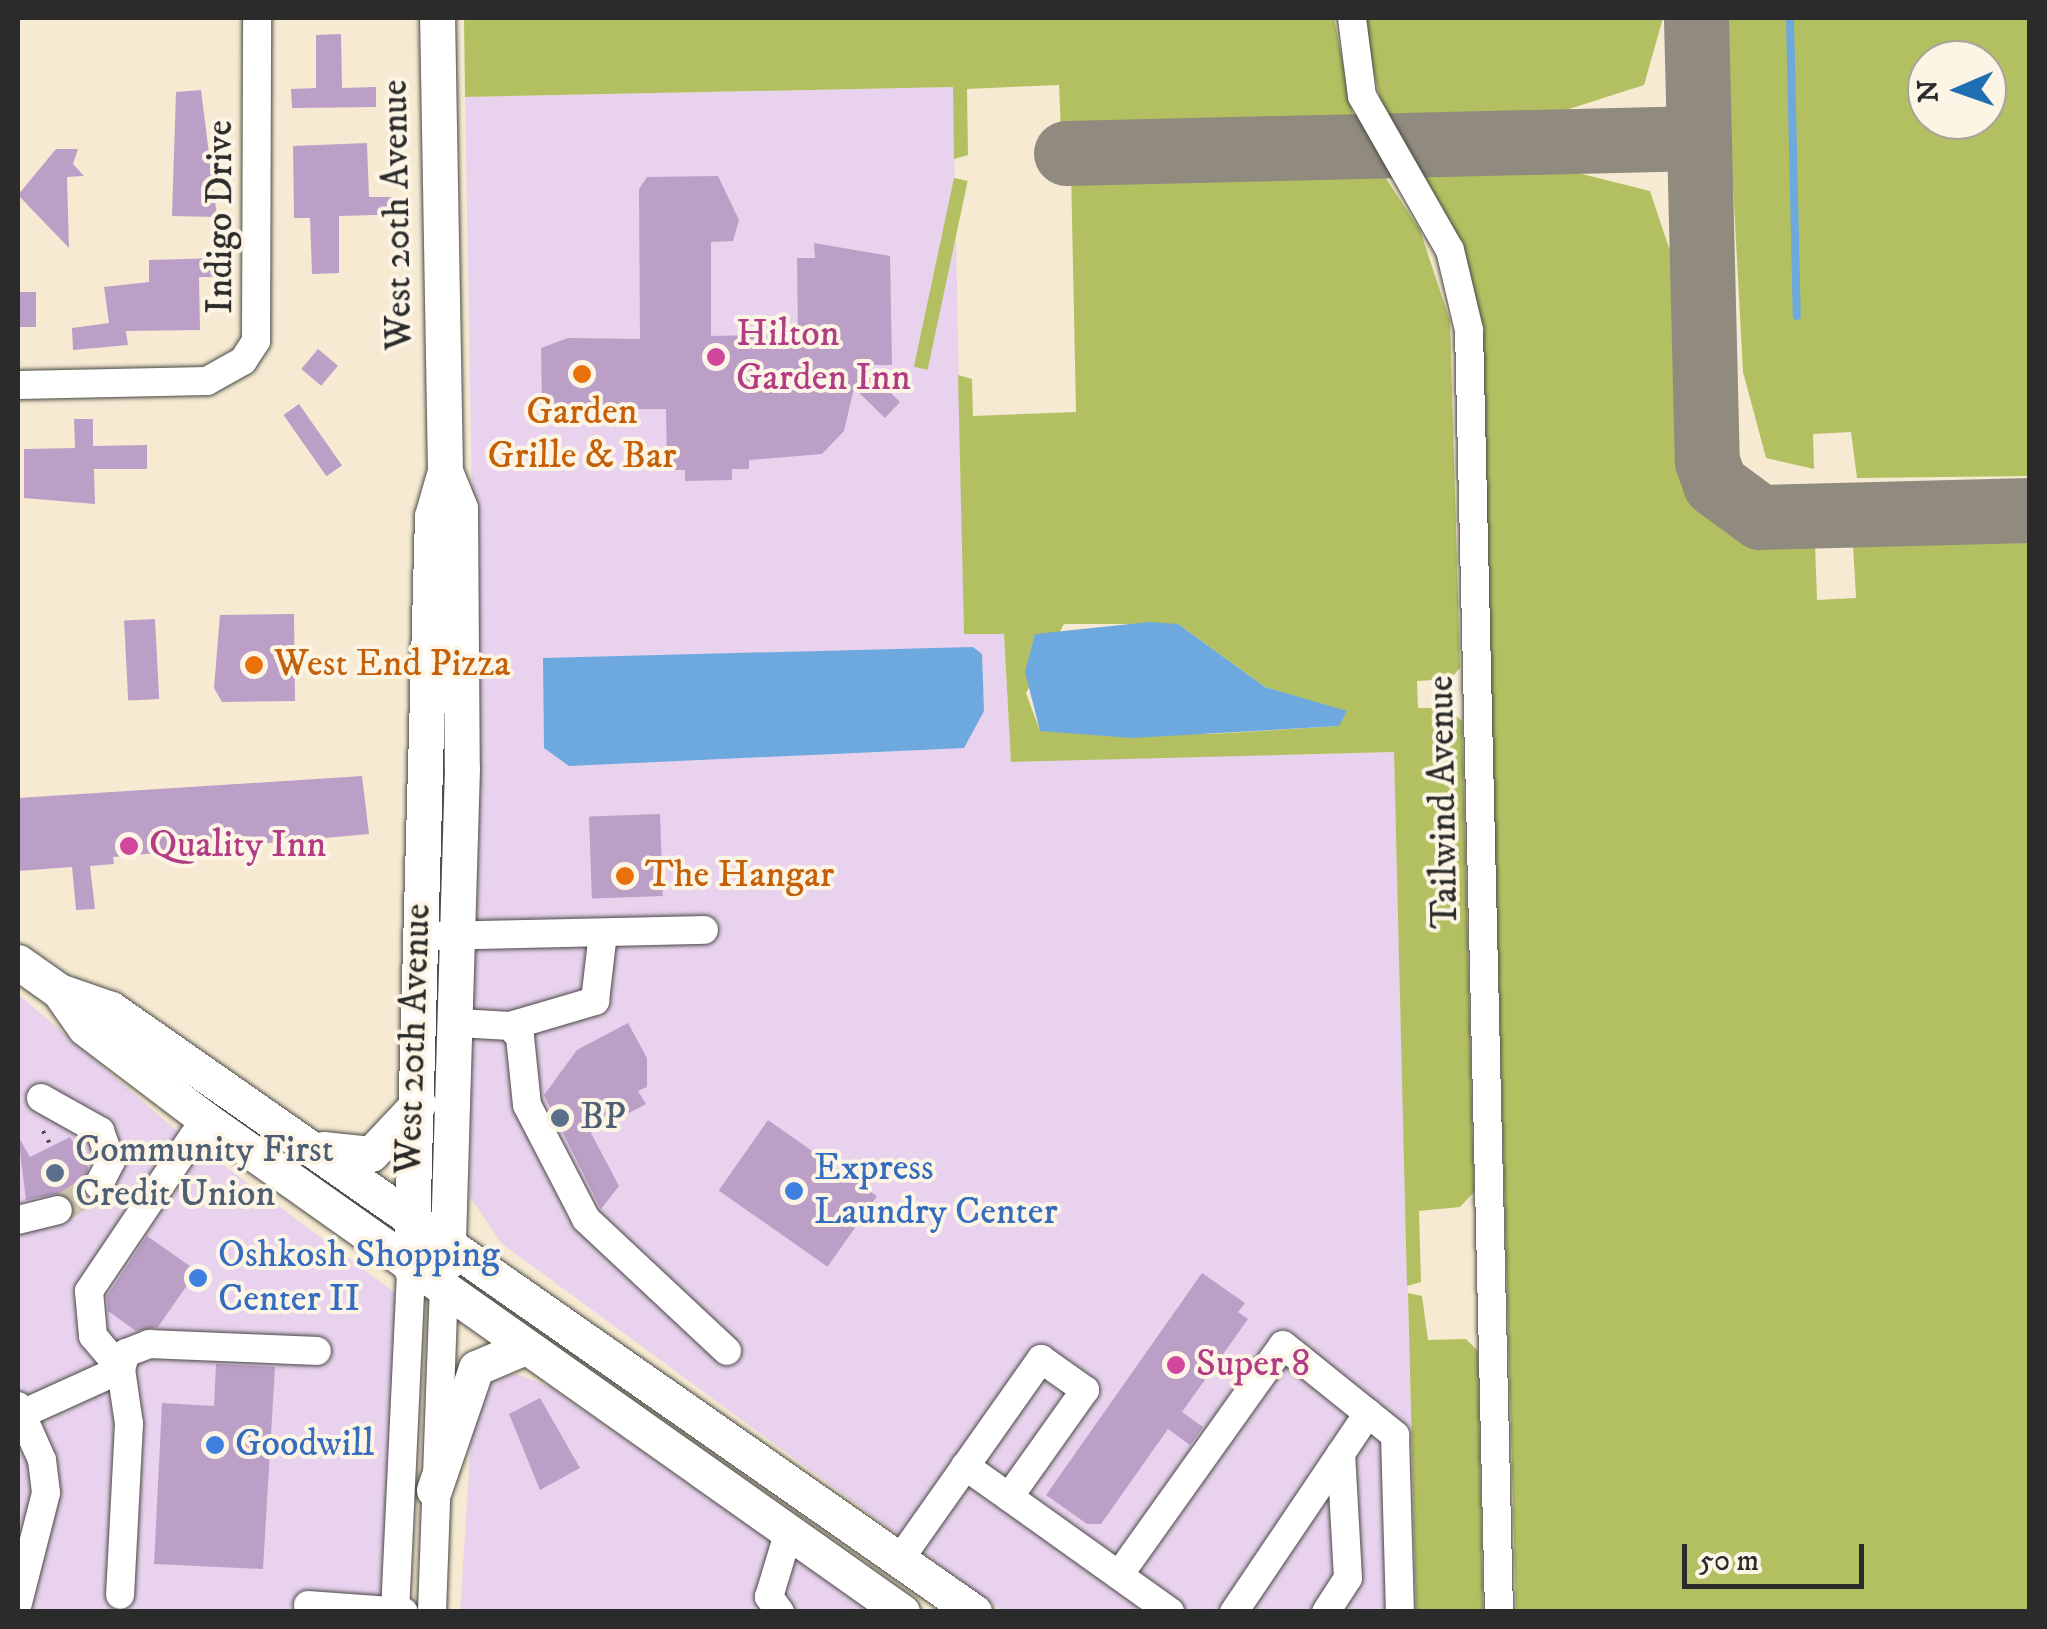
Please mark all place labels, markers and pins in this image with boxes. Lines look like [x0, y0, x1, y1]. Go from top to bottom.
place label: Hilton Garden Inn [736, 312, 911, 402]
marker: Hilton Garden Inn [705, 346, 727, 368]
marker: Garden Grille & Bar [571, 363, 593, 385]
place label: Garden Grille & Bar [488, 390, 676, 479]
place label: West End Pizza [274, 642, 510, 688]
marker: West End Pizza [243, 654, 265, 676]
place label: Quality Inn [149, 823, 326, 869]
marker: Quality Inn [118, 835, 140, 857]
place label: The Hangar [645, 853, 834, 899]
marker: The Hangar [614, 865, 636, 887]
place label: BP [580, 1095, 626, 1141]
marker: BP [549, 1107, 571, 1129]
place label: Community First Credit Union [75, 1128, 334, 1218]
place label: Express Laundry Center [814, 1146, 1058, 1236]
marker: Community First Credit Union [44, 1162, 66, 1184]
marker: Express Laundry Center [783, 1180, 805, 1202]
place label: Oshkosh Shopping Center II [218, 1233, 500, 1322]
marker: Oshkosh Shopping Center II [187, 1267, 209, 1289]
place label: Super 8 [1196, 1342, 1310, 1388]
marker: Super 8 [1165, 1354, 1187, 1376]
place label: Goodwill [235, 1422, 374, 1468]
marker: Goodwill [204, 1434, 226, 1456]

